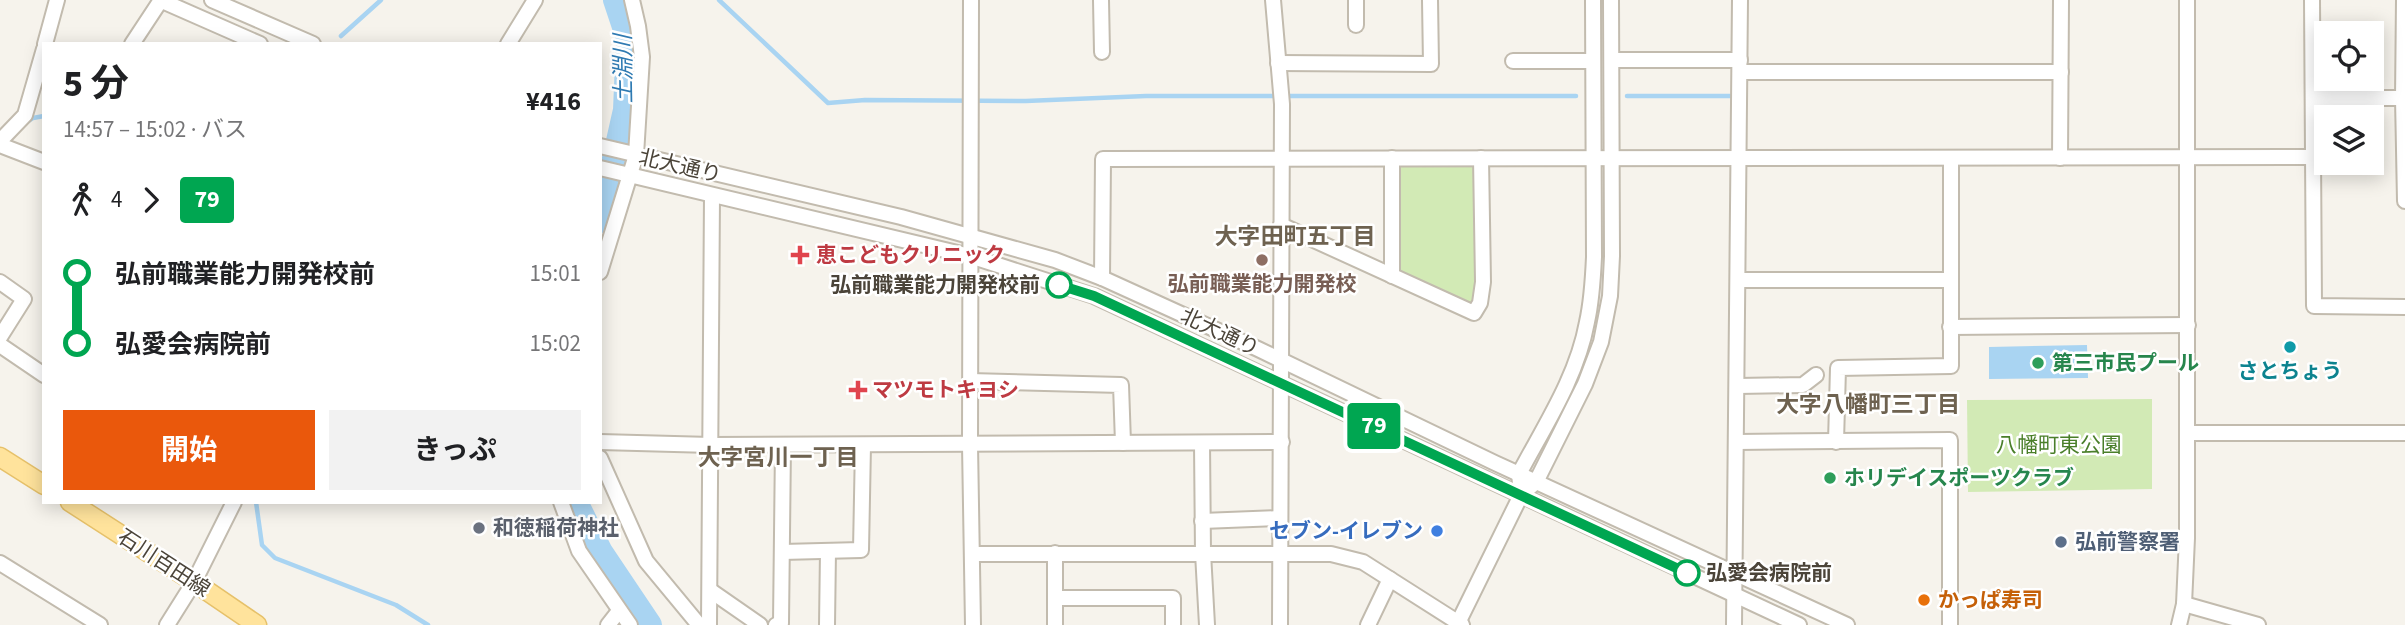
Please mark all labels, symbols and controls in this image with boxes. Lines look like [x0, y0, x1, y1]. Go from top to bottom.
map controls [2314, 21, 2384, 175]
button: locate [2314, 21, 2384, 91]
water label: 土淵川 [606, 31, 641, 104]
text: 5 分 [63, 57, 129, 111]
text: ¥416 [526, 83, 581, 120]
button: layers [2314, 105, 2384, 175]
text: 14:57 – 15:02 · バス [63, 113, 247, 146]
street label: 北大通り [636, 142, 724, 190]
icon: walk [63, 181, 101, 219]
icon: forward [132, 181, 170, 219]
text: 79 [194, 182, 220, 217]
text: 4 [111, 183, 122, 216]
district label: 大字田町五丁目 [1215, 220, 1376, 253]
place label: 恵こどもクリニック [816, 240, 1005, 270]
marker: 恵こどもクリニック [790, 245, 810, 265]
marker: 弘前職業能力開発校 [1254, 252, 1270, 268]
text: 弘前職業能力開発校前 [115, 256, 375, 293]
text: 15:01 [530, 257, 581, 290]
place label: 弘前職業能力開発校 [1168, 269, 1357, 299]
place label: 弘前職業能力開発校前 [830, 270, 1040, 300]
marker: 弘前職業能力開発校前 [1046, 272, 1072, 298]
street label: 北大通り [1176, 301, 1264, 363]
text: 弘愛会病院前 [115, 326, 271, 363]
text: 15:02 [530, 327, 581, 360]
marker: さとちょう [2282, 339, 2298, 355]
place label: 第三市民プール [2052, 348, 2199, 378]
marker: 第三市民プール [2030, 355, 2046, 371]
place label: さとちょう [2238, 356, 2343, 386]
place label: マツモトキヨシ [872, 375, 1019, 405]
marker: マツモトキヨシ [850, 382, 866, 398]
district label: 大字八幡町三丁目 [1776, 388, 1960, 421]
line badge: 79 [1342, 403, 1406, 449]
text: 79 [1361, 408, 1387, 443]
button: 開始 [63, 410, 315, 490]
button: きっぷ [329, 410, 581, 490]
park label: 八幡町東公園 [1996, 430, 2122, 460]
district label: 大字宮川一丁目 [698, 441, 859, 474]
place label: ホリデイスポーツクラブ [1844, 463, 2074, 493]
marker: ホリデイスポーツクラブ [1822, 470, 1838, 486]
place label: 和徳稲荷神社 [493, 513, 619, 543]
place label: セブン-イレブン [1269, 516, 1423, 546]
marker: 和徳稲荷神社 [471, 520, 487, 536]
street label: 石川百田線 [112, 522, 216, 604]
marker: セブン-イレブン [1429, 523, 1445, 539]
place label: 弘前警察署 [2075, 527, 2180, 557]
marker: 弘前警察署 [2053, 534, 2069, 550]
place label: 弘愛会病院前 [1706, 558, 1832, 588]
marker: 弘愛会病院前 [1674, 560, 1700, 586]
place label: かっぱ寿司 [1938, 585, 2043, 615]
marker: かっぱ寿司 [1916, 592, 1932, 608]

